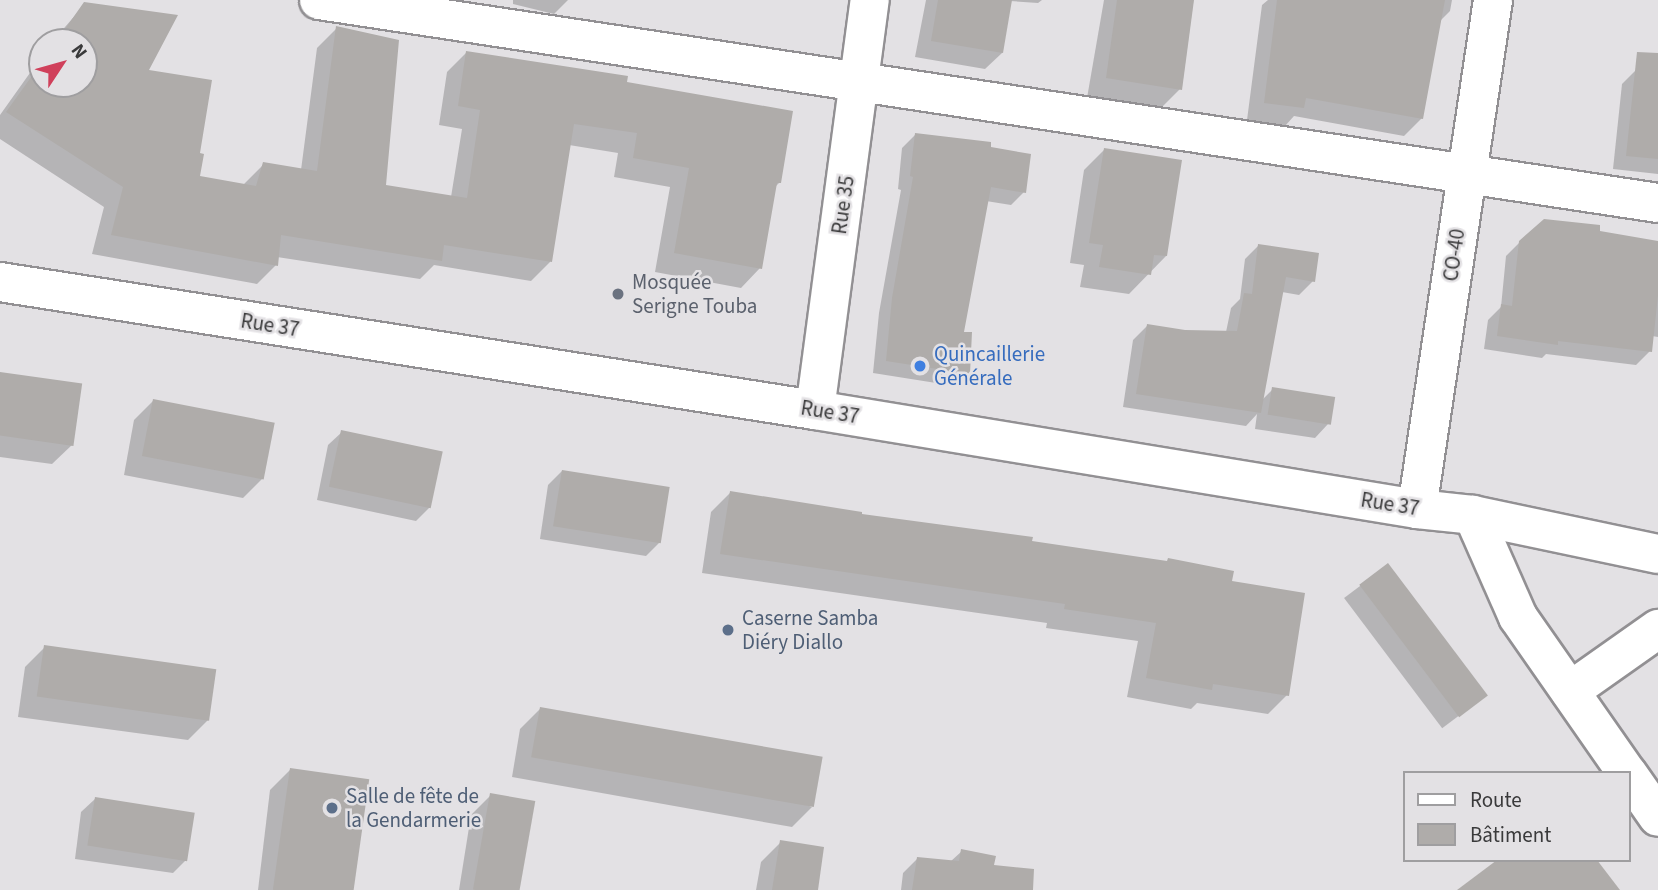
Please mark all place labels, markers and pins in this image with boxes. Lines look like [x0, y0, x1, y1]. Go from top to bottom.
place label: Mosquée Serigne Touba [632, 269, 757, 319]
marker: Mosquée Serigne Touba [610, 286, 626, 302]
place label: Quincaillerie Générale [934, 341, 1045, 391]
marker: Quincaillerie Générale [912, 358, 928, 374]
place label: Caserne Samba Diéry Diallo [742, 605, 878, 655]
marker: Caserne Samba Diéry Diallo [720, 622, 736, 638]
place label: Salle de fête de la Gendarmerie [346, 783, 481, 833]
marker: Salle de fête de la Gendarmerie [324, 800, 340, 816]

